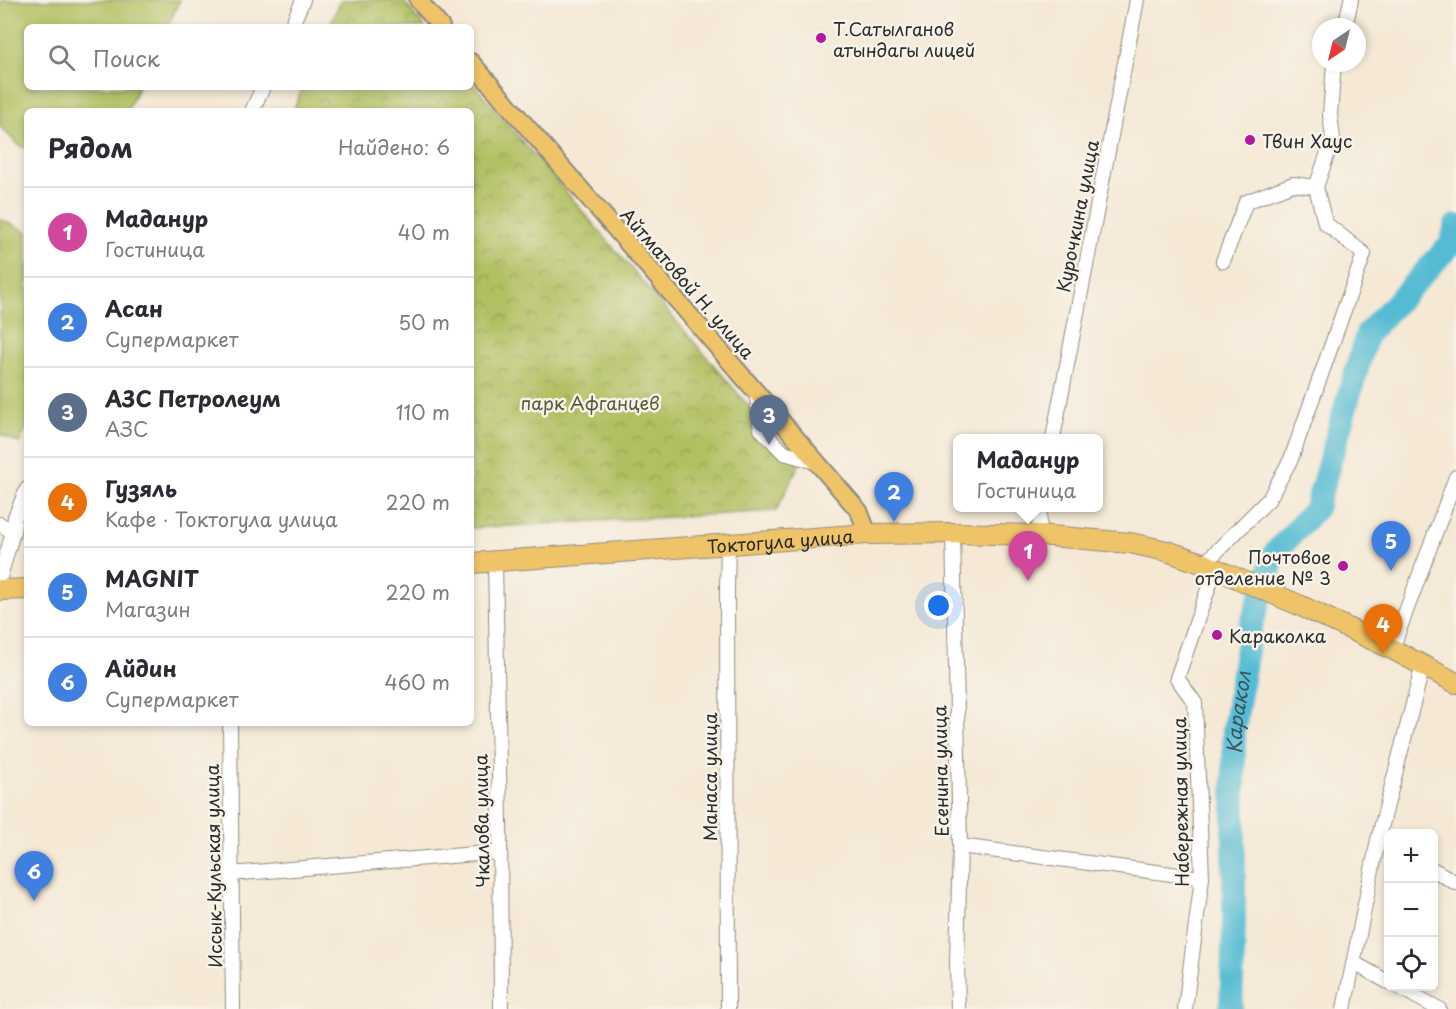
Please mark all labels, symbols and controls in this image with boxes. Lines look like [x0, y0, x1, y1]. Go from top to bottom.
place label: Т.Сатылганов атындагы лицей [833, 15, 975, 63]
north arrow [1312, 18, 1366, 72]
search box [24, 24, 474, 90]
marker: Т.Сатылганов атындагы лицей [814, 31, 828, 45]
icon: search [45, 41, 78, 74]
text: Поиск [93, 41, 160, 74]
place label: Твин Хаус [1262, 127, 1352, 154]
text: Рядом [48, 128, 133, 167]
text: Найдено: 6 [338, 132, 450, 162]
marker: Твин Хаус [1243, 133, 1257, 147]
street label: Курочкина улица [1049, 137, 1105, 295]
text: Маданур [105, 201, 208, 234]
street label: Айтматовой Н. улица [615, 202, 762, 365]
text: 1 [63, 217, 72, 247]
text: 40 m [398, 217, 450, 247]
text: Гостиница [105, 234, 205, 264]
text: Асан [105, 291, 163, 324]
text: 2 [60, 307, 75, 337]
text: 50 m [398, 307, 450, 337]
text: Супермаркет [105, 324, 238, 354]
text: АЗС Петролеум [105, 381, 281, 414]
park label: парк Афганцев [520, 389, 660, 416]
pin: 3 [750, 396, 788, 445]
text: 3 [61, 397, 74, 427]
text: 110 m [396, 397, 450, 427]
text: АЗС [105, 414, 148, 444]
popup [953, 434, 1103, 512]
text: Маданур [976, 442, 1080, 475]
text: Гузяль [105, 471, 177, 504]
pin: 2 [874, 472, 914, 522]
text: Гостиница [976, 475, 1076, 505]
text: 4 [61, 487, 74, 517]
text: 220 m [386, 487, 450, 517]
text: Кафе · Токтогула улица [105, 504, 338, 534]
street label: Токтогула улица [706, 522, 855, 559]
pin: 5 [1372, 522, 1410, 571]
pin: 1 [1008, 532, 1048, 581]
place label: Почтовое отделение № 3 [1195, 543, 1331, 591]
marker: Почтовое отделение № 3 [1336, 559, 1350, 573]
text: MAGNIT [105, 561, 199, 594]
text: 5 [61, 577, 74, 607]
text: 220 m [386, 577, 450, 607]
your location [924, 591, 953, 620]
text: Магазин [105, 594, 191, 624]
pin: 4 [1364, 604, 1402, 654]
place label: Караколка [1229, 622, 1327, 649]
marker: Караколка [1210, 628, 1224, 642]
text: Айдин [105, 651, 177, 684]
text: 6 [60, 667, 75, 697]
text: 460 m [384, 667, 450, 697]
water label: Каракол [1219, 669, 1258, 754]
text: Супермаркет [105, 684, 238, 714]
street label: Есенина улица [925, 704, 955, 837]
street label: Манаса улица [696, 712, 723, 841]
street label: Набережная улица [1165, 716, 1195, 887]
street label: Чкалова улица [466, 753, 496, 888]
street label: Иссык-Кульская улица [198, 763, 228, 968]
map controls [1384, 829, 1438, 991]
button: + [1384, 829, 1438, 883]
pin: 6 [15, 852, 54, 901]
button: − [1384, 883, 1438, 937]
button: locate [1384, 937, 1438, 991]

